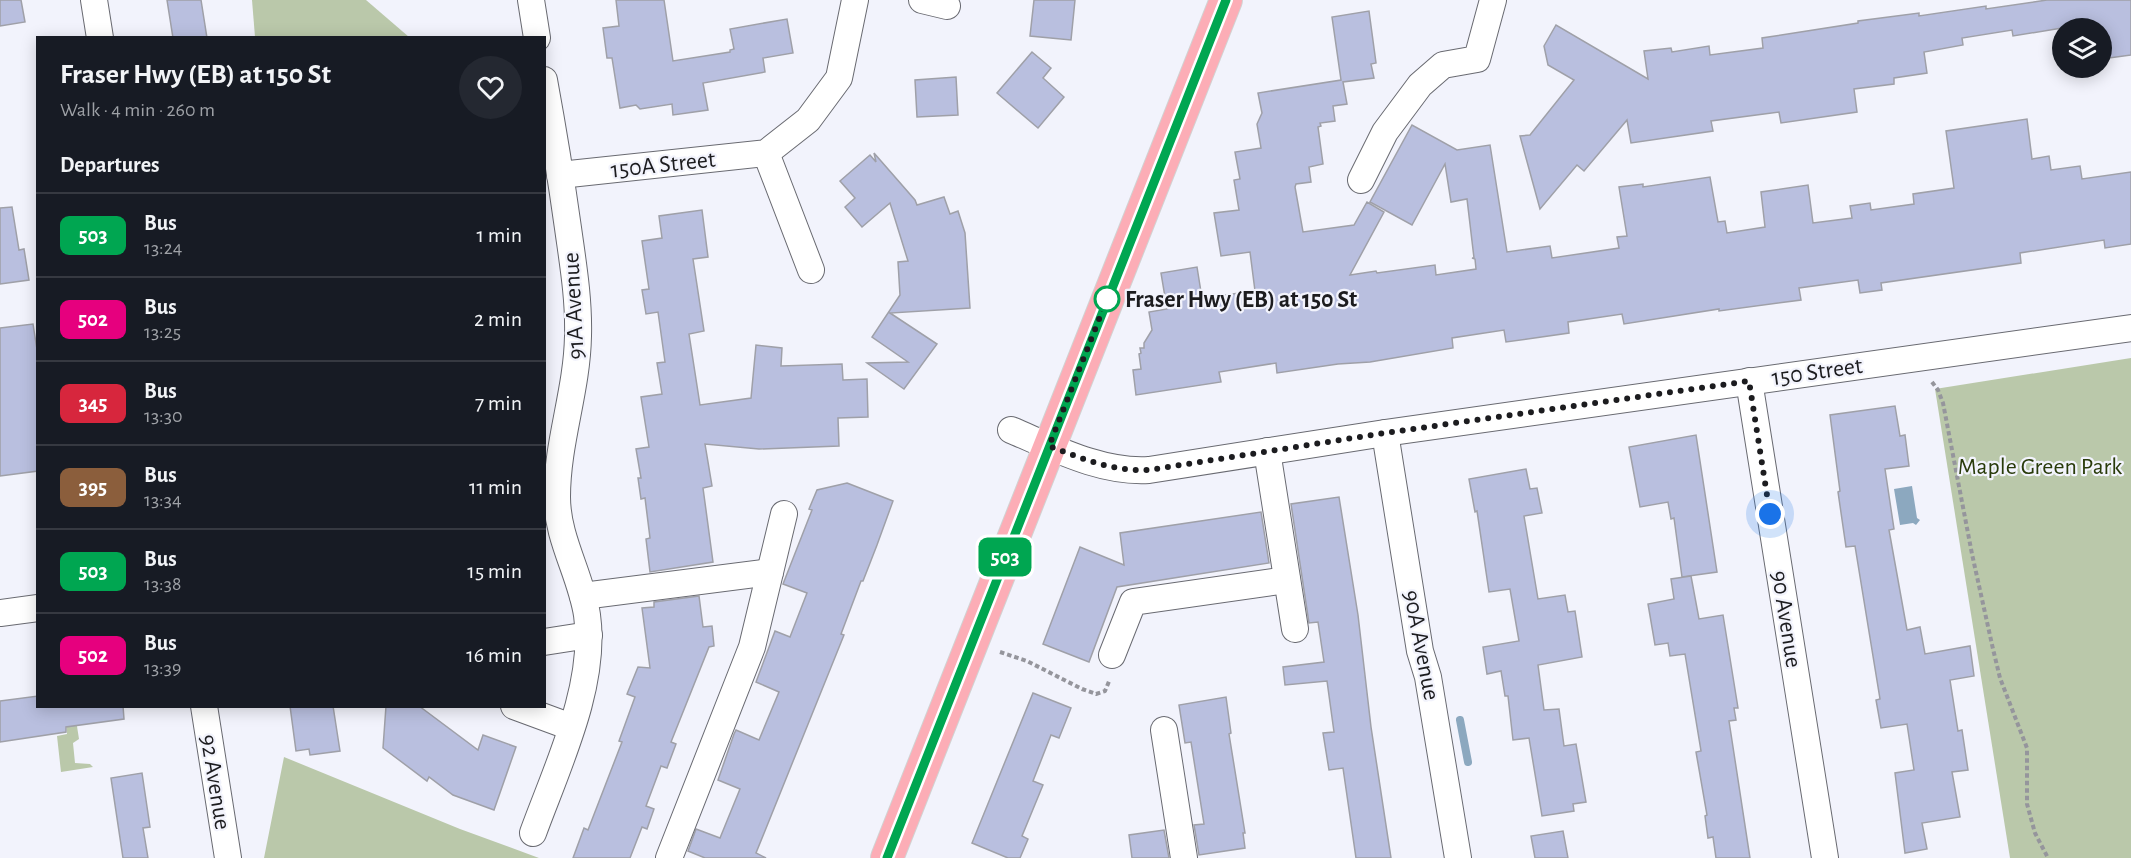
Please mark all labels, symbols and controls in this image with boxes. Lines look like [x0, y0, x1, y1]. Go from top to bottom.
map controls [2052, 18, 2112, 78]
button: layers [2052, 18, 2112, 78]
button: heart [459, 56, 522, 119]
text: Fraser Hwy (EB) at 150 St [60, 61, 331, 89]
text: Walk · 4 min · 260 m [60, 100, 215, 120]
street label: 150A Street [609, 148, 717, 182]
text: Departures [60, 154, 160, 176]
text: Bus [144, 212, 177, 234]
text: 1 min [477, 224, 522, 246]
text: 503 [78, 225, 108, 246]
text: 13:24 [144, 238, 182, 258]
street label: 91A Avenue [559, 252, 589, 360]
marker: Fraser Hwy (EB) at 150 St [1094, 286, 1120, 312]
place label: Fraser Hwy (EB) at 150 St [1125, 288, 1357, 312]
text: Bus [144, 296, 177, 318]
text: 2 min [474, 308, 522, 330]
text: 502 [78, 309, 108, 330]
text: 13:25 [144, 322, 181, 342]
street label: 150 Street [1770, 354, 1864, 390]
text: Bus [144, 380, 177, 402]
text: 7 min [475, 392, 522, 414]
text: 345 [79, 393, 107, 414]
text: 13:30 [144, 406, 183, 426]
park label: Maple Green Park [1958, 455, 2122, 479]
text: Bus [144, 464, 177, 486]
text: 11 min [469, 476, 522, 498]
text: 395 [79, 477, 107, 498]
text: 13:34 [144, 490, 182, 510]
your location [1755, 499, 1785, 529]
line badge: 503 [970, 538, 1040, 576]
text: 503 [990, 547, 1020, 568]
text: Bus [144, 548, 177, 570]
text: 15 min [467, 560, 522, 582]
text: 503 [78, 561, 108, 582]
street label: 90 Avenue [1767, 569, 1806, 669]
text: 13:38 [144, 574, 181, 594]
street label: 90A Avenue [1399, 588, 1443, 702]
text: Bus [144, 632, 177, 654]
text: 16 min [466, 644, 522, 666]
text: 502 [78, 645, 108, 666]
text: 13:39 [144, 658, 181, 678]
street label: 92 Avenue [196, 733, 234, 832]

